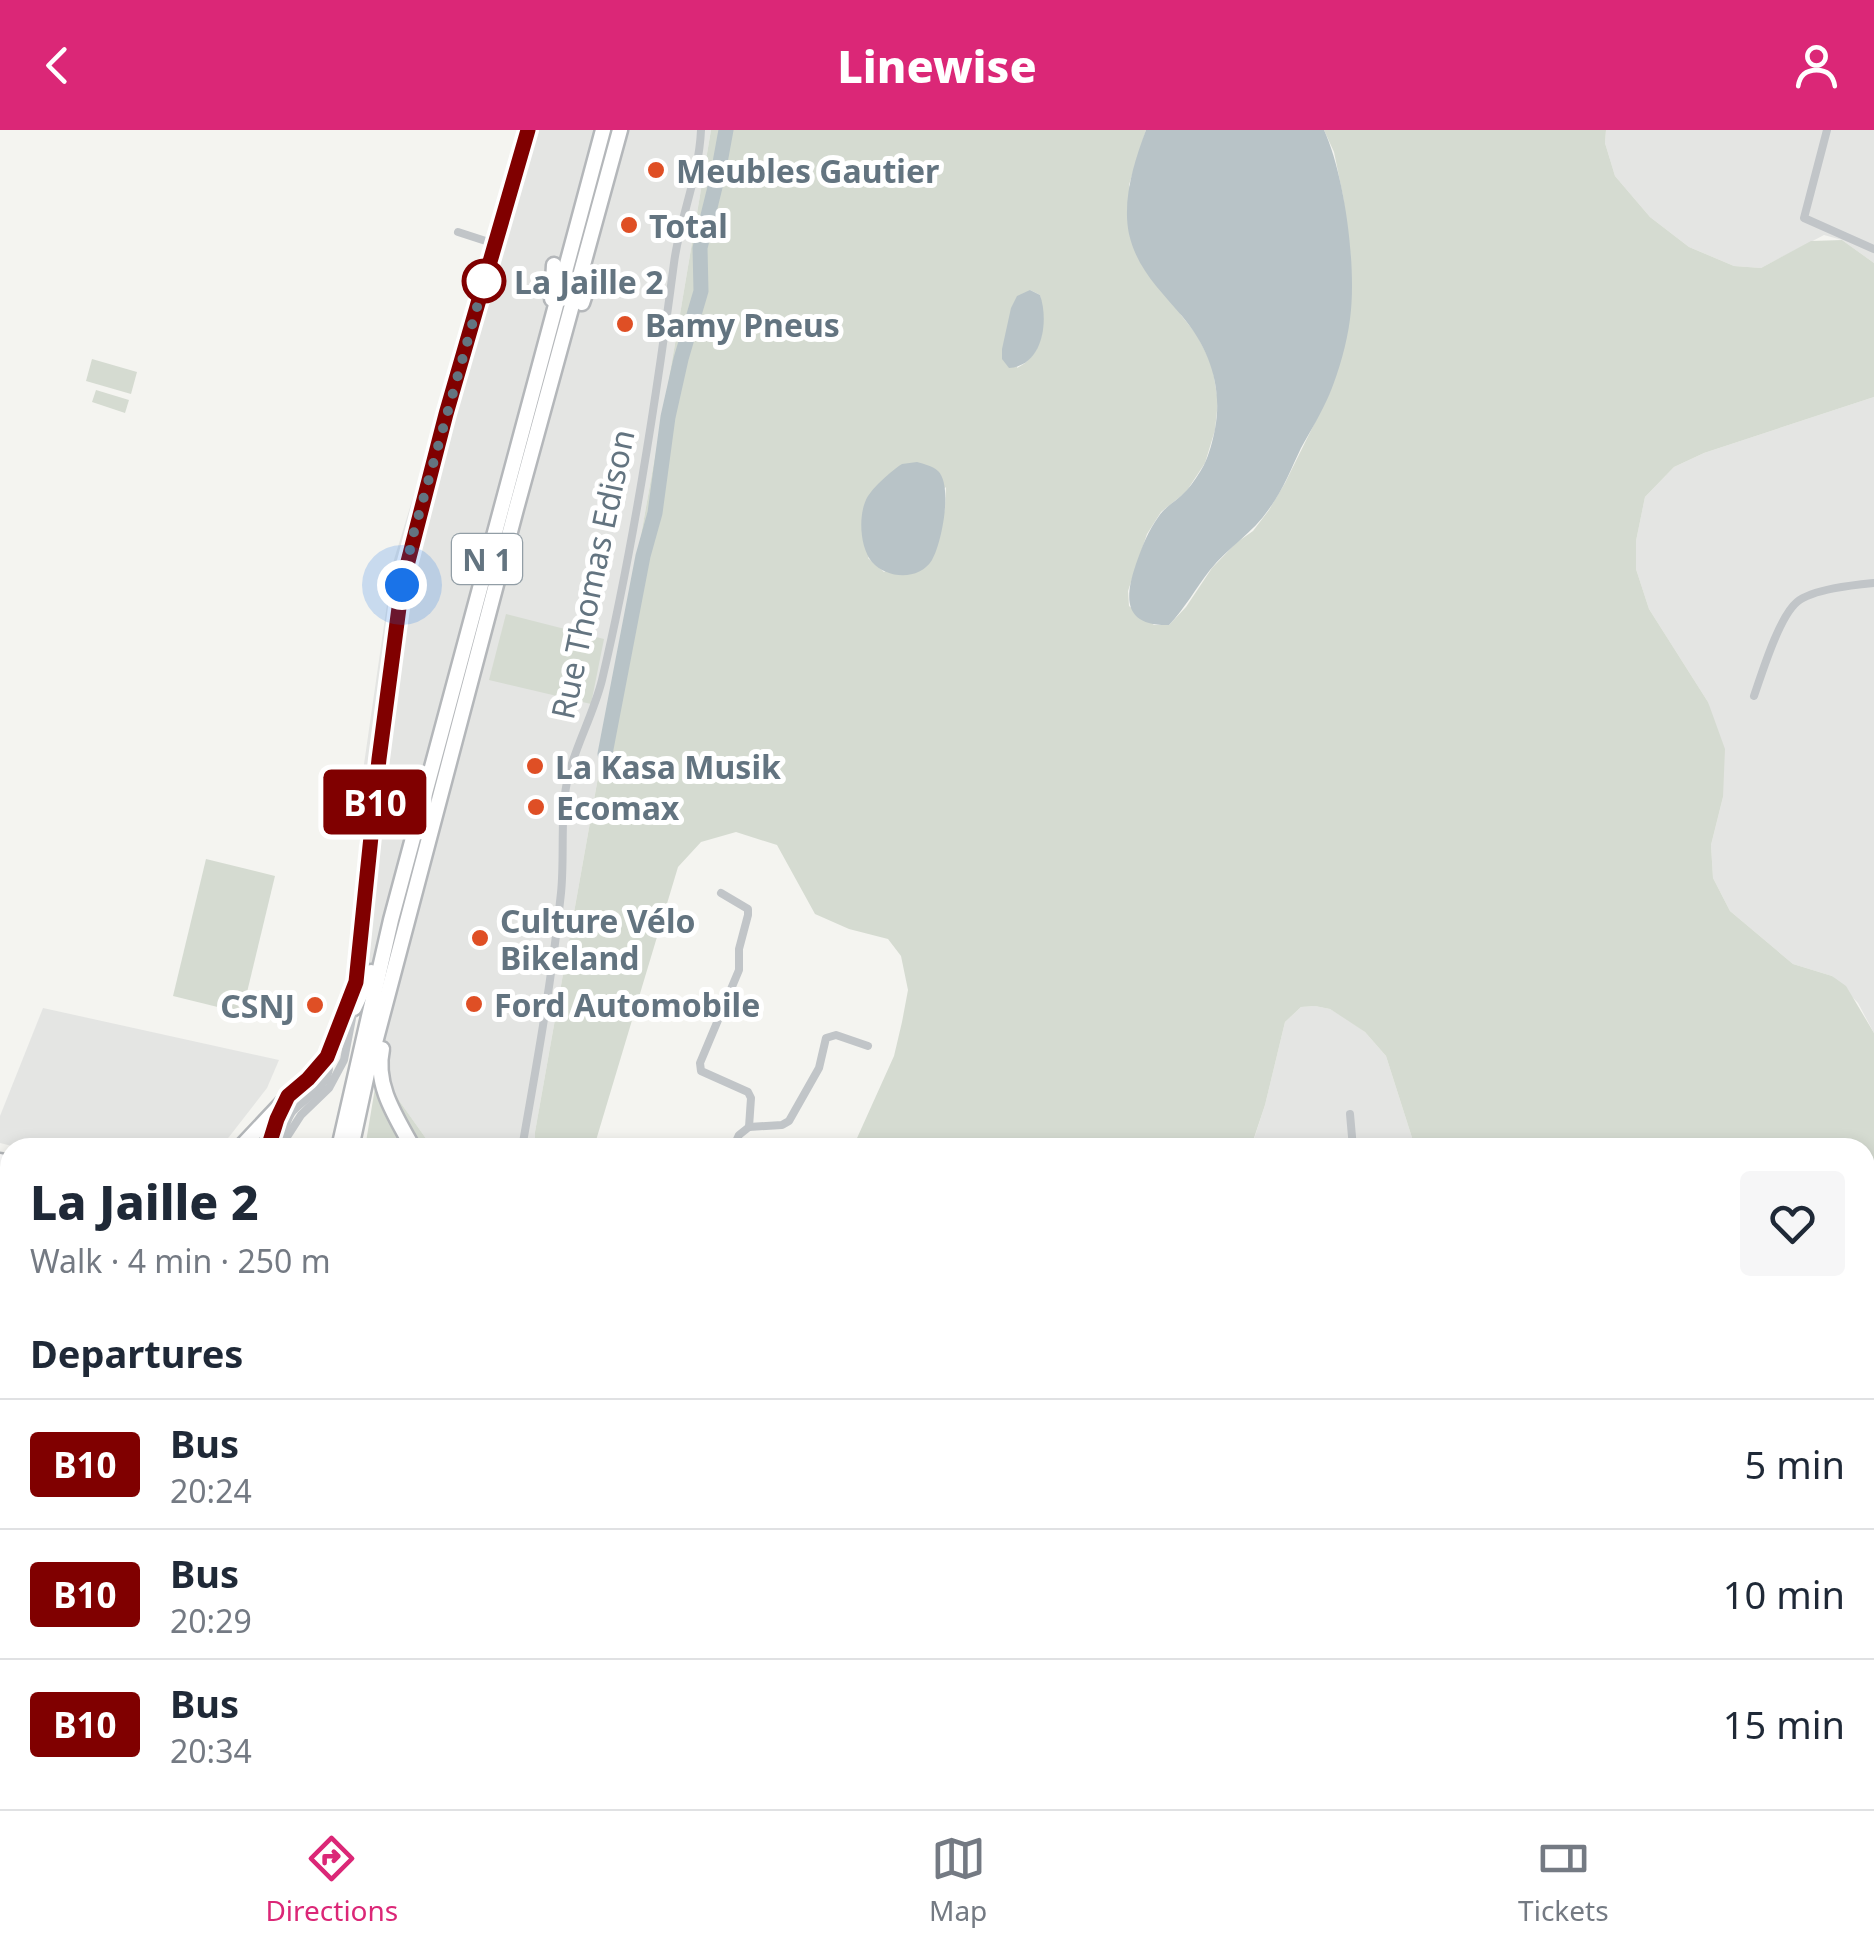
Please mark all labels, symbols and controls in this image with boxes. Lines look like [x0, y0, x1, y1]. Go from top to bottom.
text: Linewise [837, 35, 1037, 96]
icon: back [30, 38, 85, 93]
icon: person [1789, 38, 1844, 93]
place label: Meubles Gautier [676, 149, 939, 192]
marker: Meubles Gautier [645, 159, 667, 181]
place label: Total [649, 204, 728, 247]
marker: Total [618, 214, 640, 236]
marker: La Jaille 2 [463, 260, 505, 302]
place label: La Jaille 2 [514, 260, 664, 303]
place label: Bamy Pneus [645, 303, 840, 346]
marker: Bamy Pneus [614, 313, 636, 335]
street label: Rue Thomas Edison [540, 425, 644, 723]
road number: N 1 [452, 534, 522, 584]
your location [377, 560, 427, 610]
place label: La Kasa Musik [555, 745, 781, 788]
marker: La Kasa Musik [524, 755, 546, 777]
line badge: B10 [318, 770, 432, 834]
text: B10 [343, 779, 407, 826]
place label: Ecomax [556, 786, 680, 829]
marker: Ecomax [525, 796, 547, 818]
place label: Culture Vélo Bikeland [500, 899, 695, 979]
marker: Culture Vélo Bikeland [469, 927, 491, 949]
place label: Ford Automobile [494, 983, 760, 1026]
place label: CSNJ [220, 984, 295, 1027]
marker: Ford Automobile [463, 993, 485, 1015]
marker: CSNJ [304, 994, 326, 1016]
text: La Jaille 2 [30, 1169, 259, 1234]
button: heart [1740, 1171, 1845, 1276]
text: Walk · 4 min · 250 m [30, 1239, 331, 1282]
text: Departures [30, 1327, 243, 1379]
text: Bus [170, 1417, 239, 1469]
text: 5 min [1745, 1438, 1845, 1490]
text: B10 [53, 1441, 117, 1488]
text: 20:24 [170, 1469, 252, 1512]
text: Bus [170, 1547, 239, 1599]
text: 10 min [1723, 1568, 1845, 1620]
text: B10 [53, 1571, 117, 1618]
text: 20:29 [170, 1599, 252, 1642]
text: Bus [170, 1677, 239, 1729]
text: 15 min [1723, 1698, 1845, 1750]
text: B10 [53, 1701, 117, 1748]
text: 20:34 [170, 1729, 252, 1772]
tab: Directions [265, 1831, 398, 1929]
tab: Map [929, 1831, 987, 1929]
tab: Tickets [1518, 1831, 1609, 1929]

